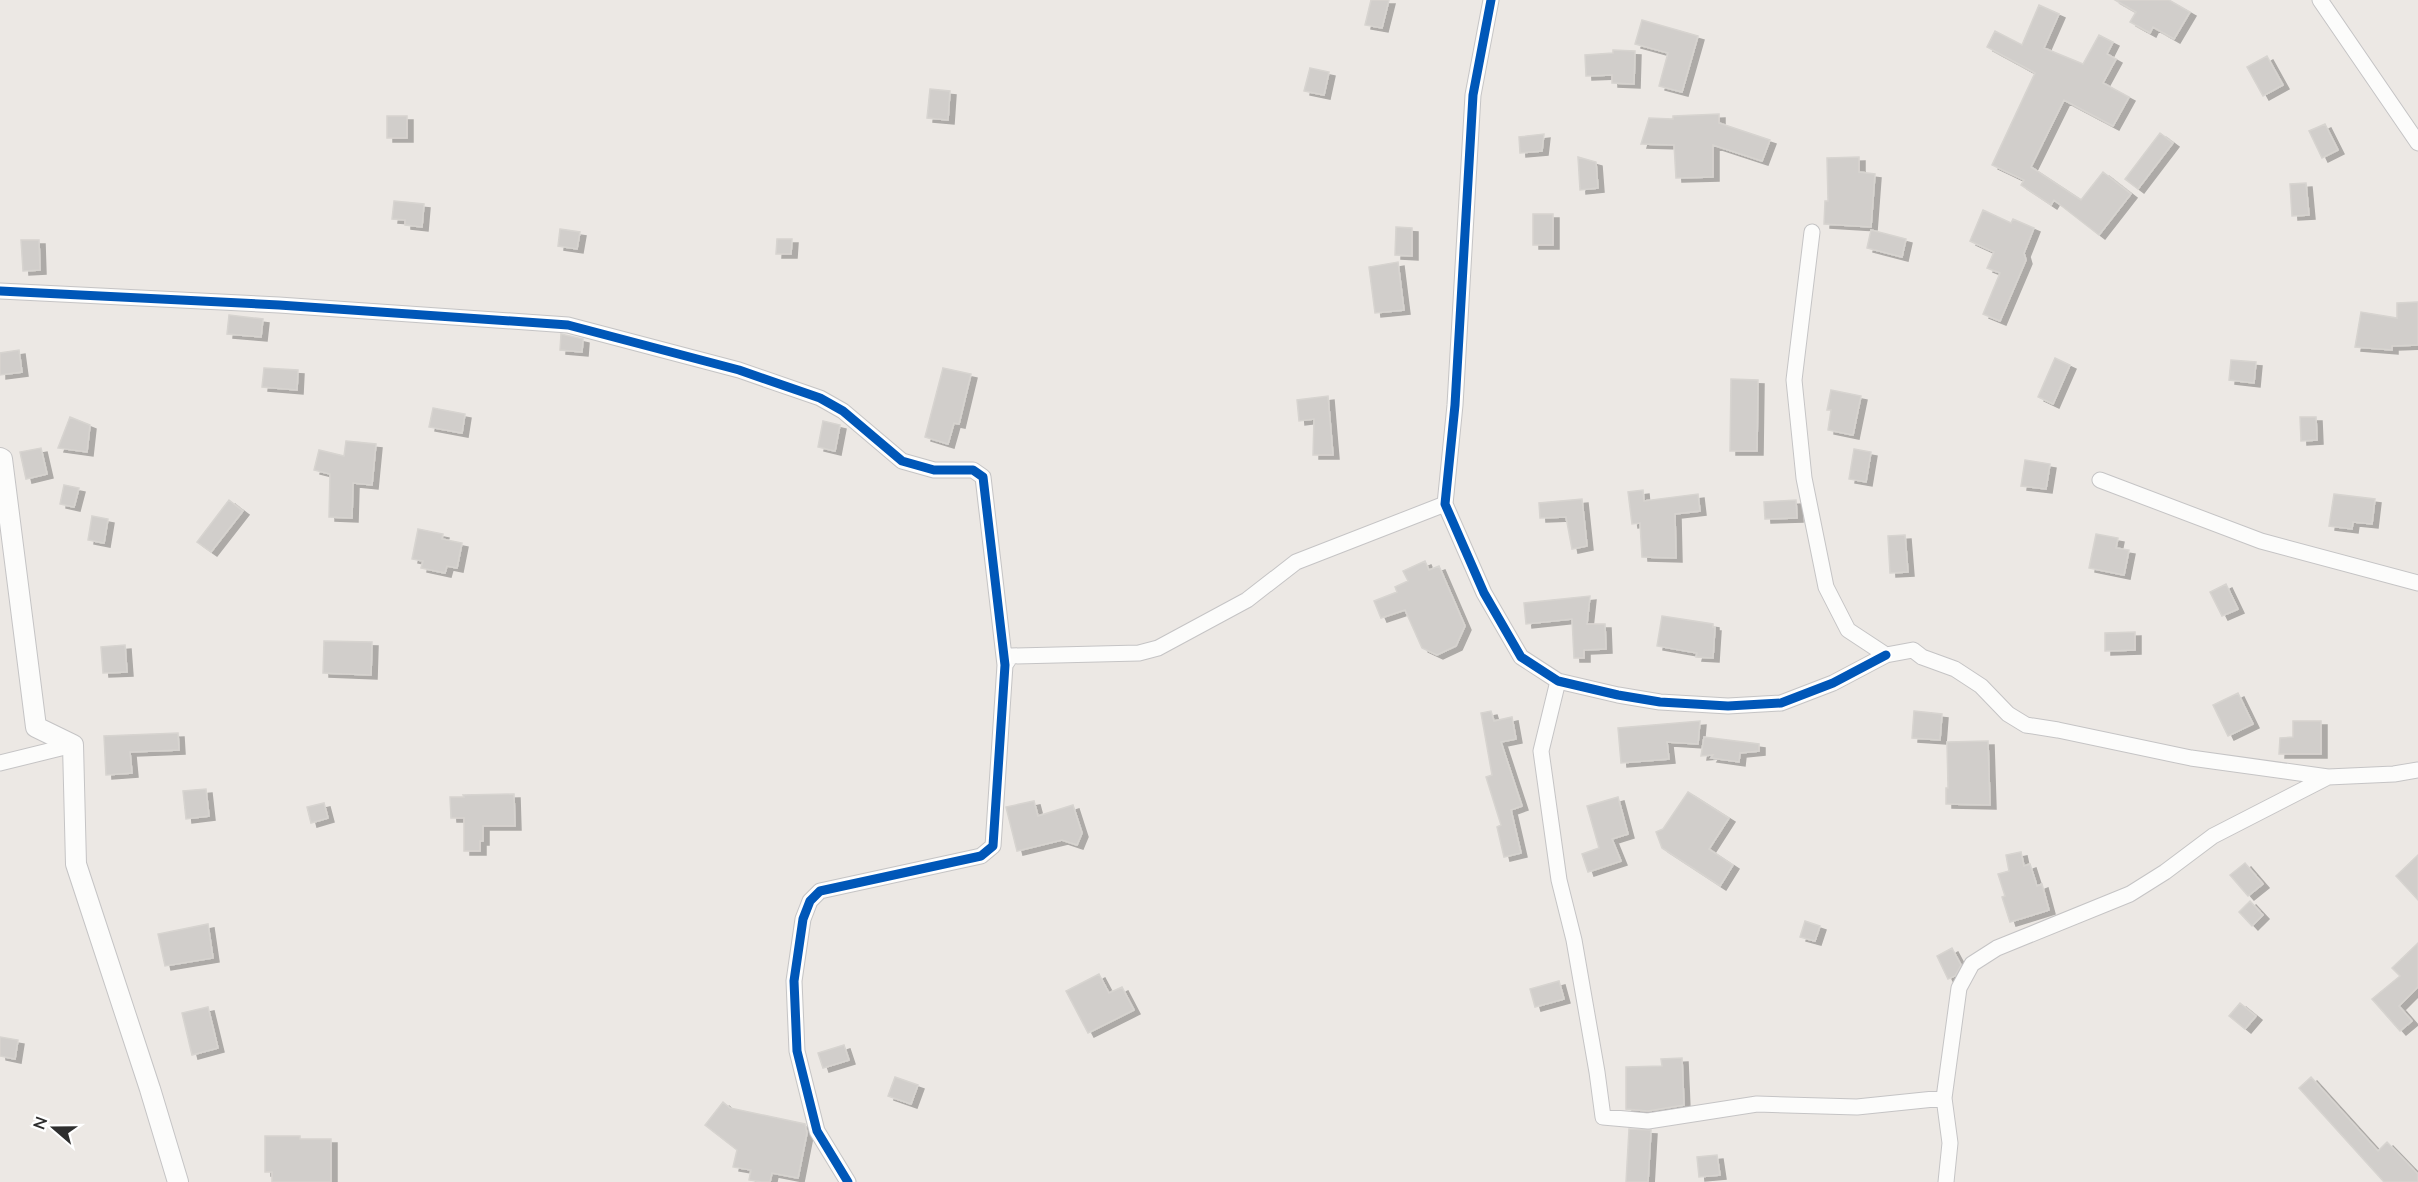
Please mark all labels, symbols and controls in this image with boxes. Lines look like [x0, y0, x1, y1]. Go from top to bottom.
north arrow [24, 1098, 84, 1158]
text: N [28, 1114, 50, 1132]

